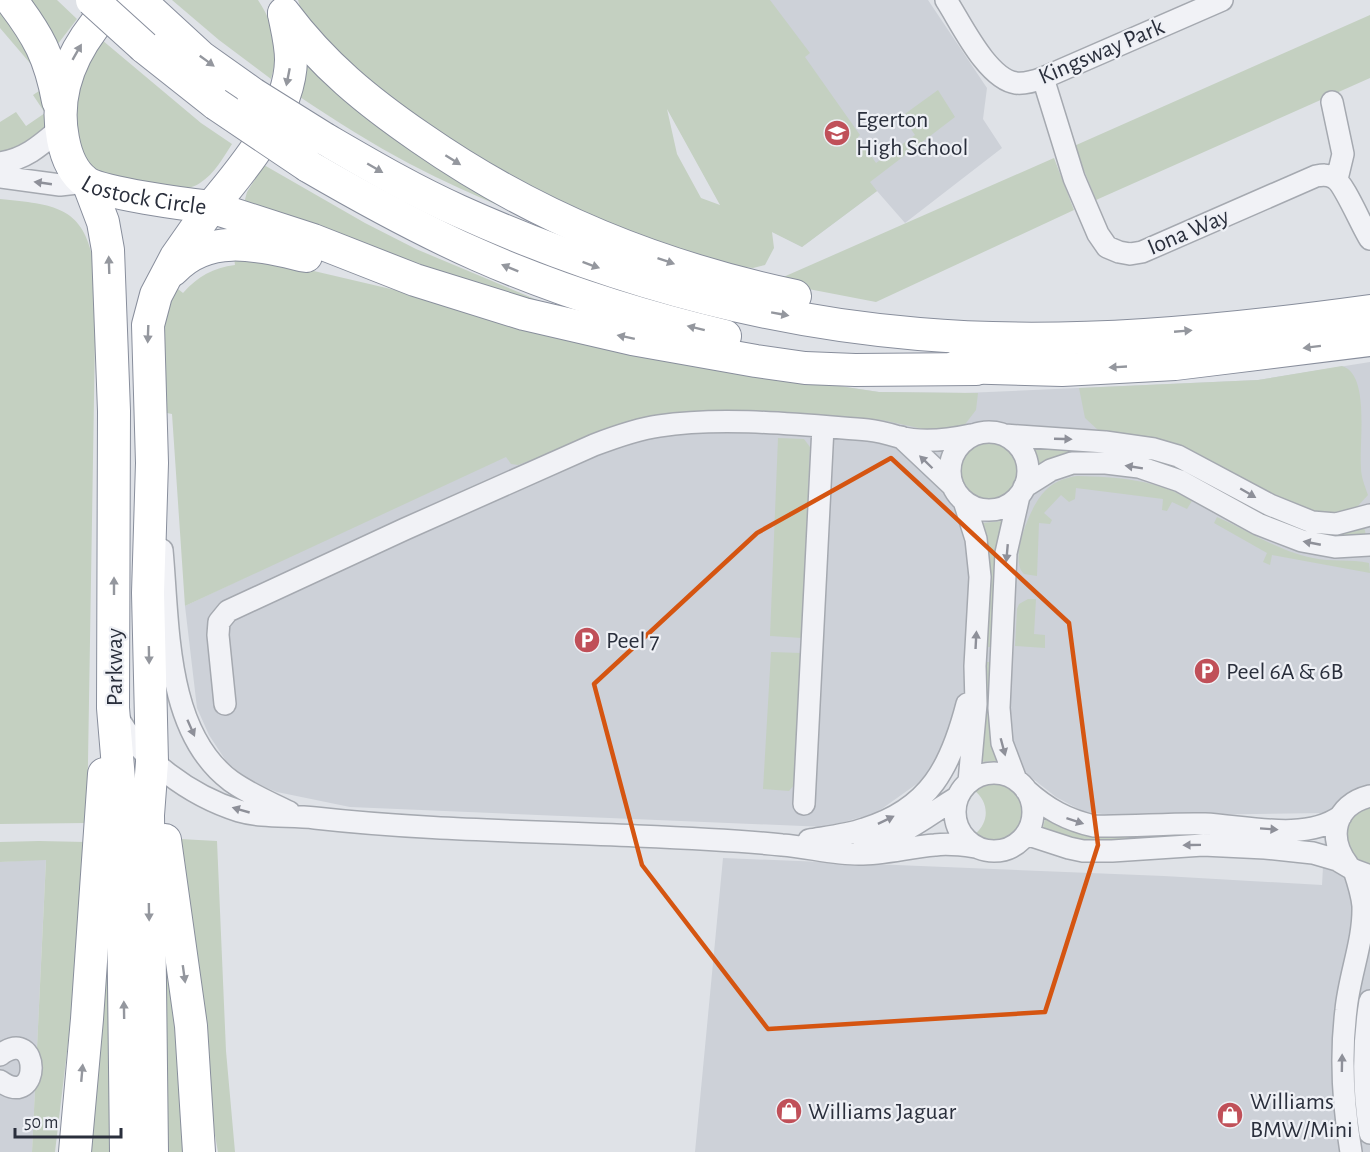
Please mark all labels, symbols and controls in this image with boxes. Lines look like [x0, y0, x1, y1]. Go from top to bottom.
street label: Kingsway Park [1035, 15, 1168, 89]
one-way arrow [72, 43, 82, 60]
one-way arrow [200, 55, 215, 67]
one-way arrow [283, 68, 292, 87]
place label: Egerton High School [856, 108, 968, 160]
school or university icon: Egerton High School [822, 118, 852, 148]
one-way arrow [445, 154, 461, 165]
one-way arrow [367, 163, 384, 173]
street label: Lostock Circle [77, 171, 208, 219]
one-way arrow [33, 179, 52, 188]
street label: Iona Way [1144, 204, 1233, 260]
one-way arrow [104, 256, 114, 275]
one-way arrow [657, 257, 675, 267]
one-way arrow [582, 260, 600, 270]
one-way arrow [501, 263, 519, 273]
one-way arrow [770, 310, 789, 319]
one-way arrow [686, 323, 705, 333]
one-way arrow [143, 324, 153, 343]
one-way arrow [1173, 326, 1192, 336]
one-way arrow [616, 332, 635, 341]
one-way arrow [1302, 343, 1321, 352]
one-way arrow [1109, 363, 1128, 372]
one-way arrow [1054, 435, 1073, 444]
one-way arrow [919, 455, 934, 469]
one-way arrow [1124, 462, 1143, 471]
one-way arrow [1240, 487, 1256, 498]
one-way arrow [1302, 538, 1321, 547]
one-way arrow [1002, 543, 1012, 562]
one-way arrow [109, 577, 118, 596]
parking icon: Peel 7 [572, 625, 602, 655]
street label: Parkway [103, 628, 127, 706]
place label: Peel 7 [606, 629, 660, 653]
one-way arrow [972, 630, 981, 649]
one-way arrow [144, 645, 154, 664]
parking icon: Peel 6A & 6B [1192, 656, 1222, 686]
place label: Peel 6A & 6B [1226, 660, 1343, 684]
one-way arrow [186, 719, 195, 736]
one-way arrow [999, 738, 1009, 756]
one-way arrow [232, 805, 250, 815]
one-way arrow [877, 816, 895, 826]
one-way arrow [1066, 816, 1084, 826]
one-way arrow [1260, 824, 1279, 834]
one-way arrow [1182, 841, 1201, 850]
one-way arrow [144, 902, 154, 921]
one-way arrow [179, 964, 188, 983]
one-way arrow [119, 1000, 129, 1019]
one-way arrow [1337, 1054, 1347, 1073]
one-way arrow [77, 1063, 87, 1082]
place label: Williams BMW/Mini [1250, 1090, 1353, 1142]
shop icon: Williams Jaguar [774, 1096, 804, 1126]
place label: Williams Jaguar [808, 1100, 957, 1124]
shop icon: Williams BMW/Mini [1215, 1100, 1245, 1130]
scale bar [15, 1101, 122, 1139]
text: 50 m [24, 1114, 58, 1132]

